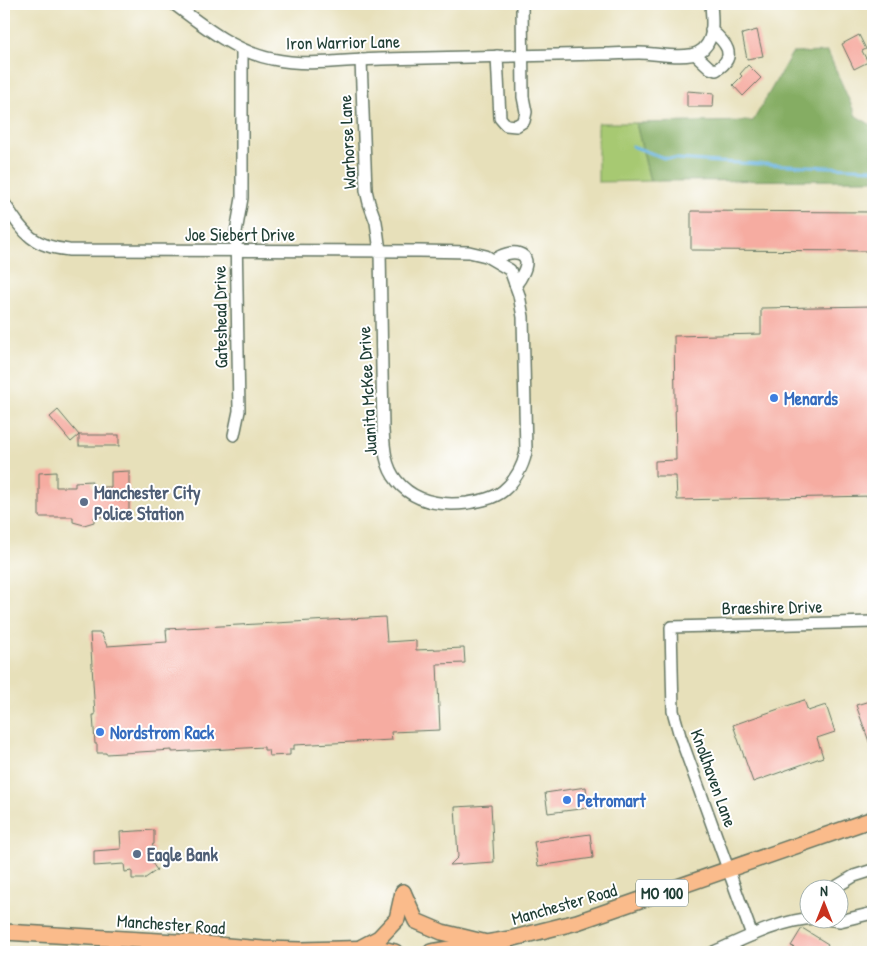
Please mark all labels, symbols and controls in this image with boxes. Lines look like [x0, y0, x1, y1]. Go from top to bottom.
street label: Iron Warrior Lane [286, 29, 400, 55]
street label: Warhorse Lane [332, 94, 362, 190]
street label: Joe Siebert Drive [185, 222, 295, 247]
street label: Gateshead Drive [207, 265, 233, 369]
street label: Juanita McKee Drive [351, 325, 383, 457]
place label: Menards [784, 386, 838, 411]
marker: Menards [768, 392, 780, 404]
place label: Manchester City Police Station [94, 480, 201, 526]
marker: Manchester City Police Station [78, 496, 90, 508]
street label: Braeshire Drive [721, 594, 823, 620]
place label: Nordstrom Rack [110, 720, 215, 745]
street label: Knollhaven Lane [685, 725, 743, 831]
marker: Nordstrom Rack [94, 726, 106, 738]
place label: Petromart [577, 788, 646, 813]
marker: Petromart [561, 794, 573, 806]
place label: Eagle Bank [147, 842, 218, 868]
marker: Eagle Bank [131, 848, 143, 860]
street label: Manchester Road [508, 877, 620, 931]
north arrow [800, 878, 850, 928]
road number: MO 100 [636, 880, 688, 906]
text: N [820, 881, 828, 900]
street label: Manchester Road [116, 908, 226, 940]

